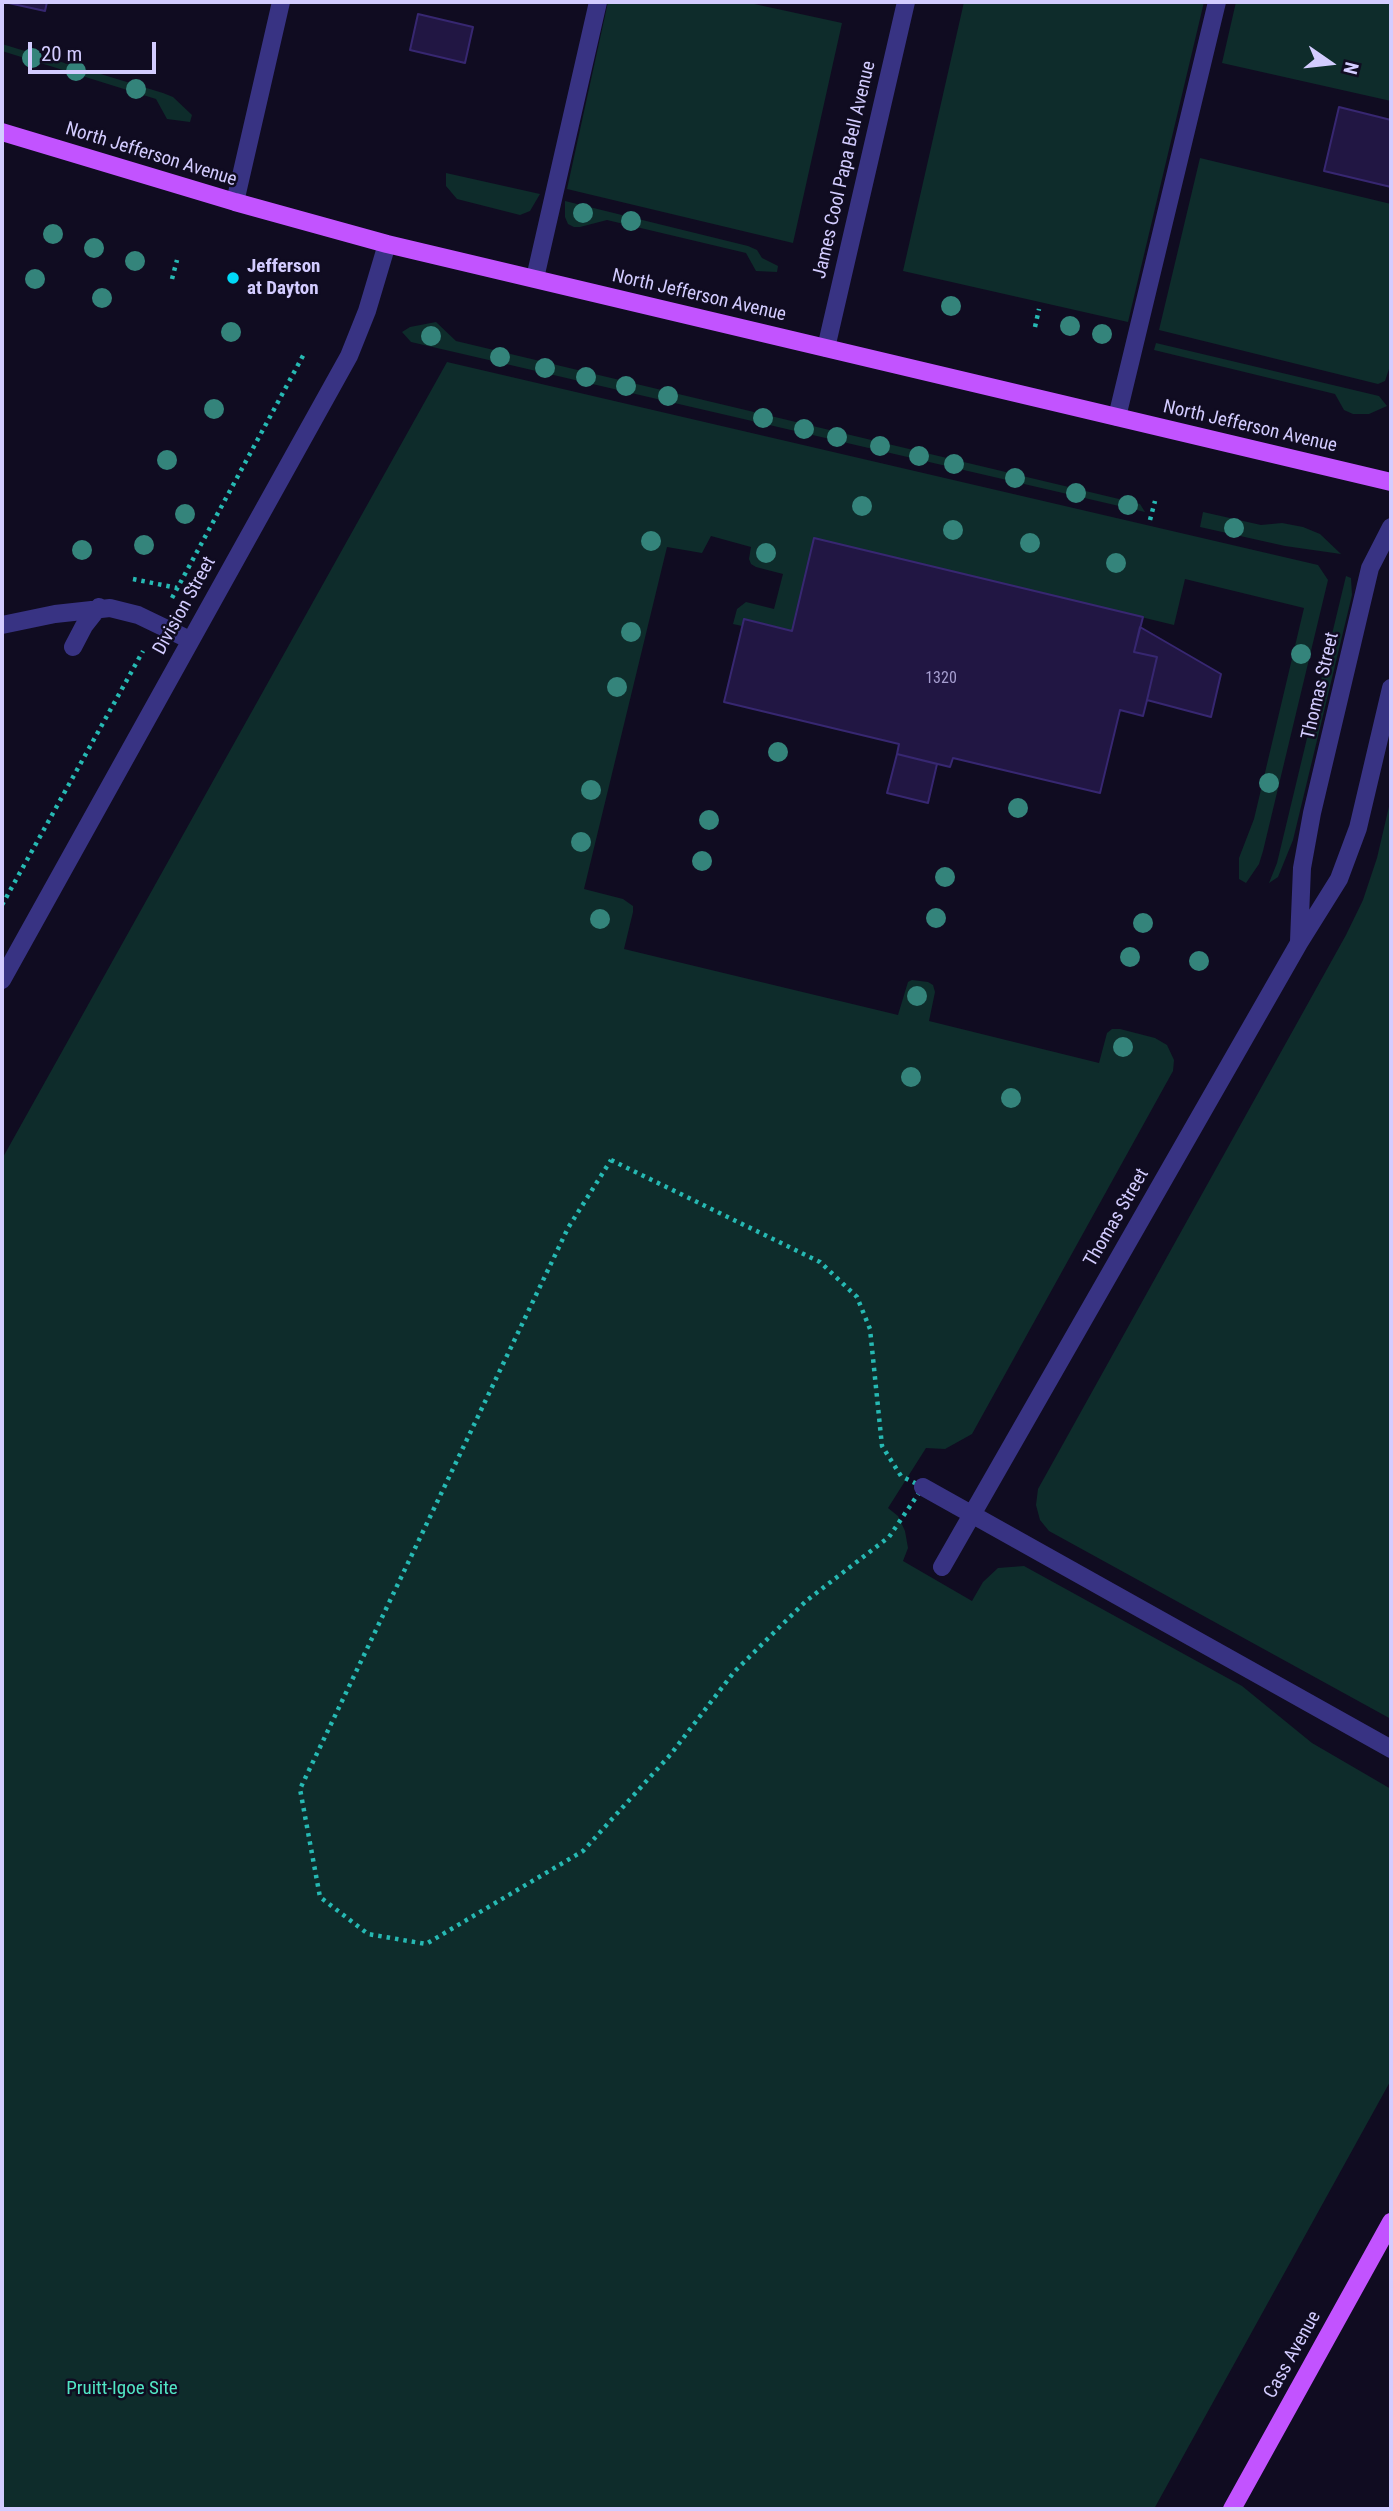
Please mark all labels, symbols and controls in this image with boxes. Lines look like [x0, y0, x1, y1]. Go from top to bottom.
scale bar [32, 28, 159, 72]
north arrow [1295, 28, 1365, 98]
text: 20 m [41, 42, 82, 66]
street label: James Cool Papa Bell Avenue [809, 59, 881, 281]
text: N [1338, 60, 1363, 77]
street label: North Jefferson Avenue [63, 118, 239, 192]
place label: Jefferson at Dayton [247, 256, 320, 300]
street label: North Jefferson Avenue [610, 265, 788, 327]
marker: Jefferson at Dayton [225, 270, 241, 286]
street label: North Jefferson Avenue [1161, 396, 1339, 458]
street label: Division Street [149, 553, 221, 659]
street label: Thomas Street [1298, 630, 1344, 742]
house number: 1320 [925, 669, 957, 689]
street label: Thomas Street [1080, 1165, 1154, 1271]
street label: Cass Avenue [1260, 2307, 1326, 2403]
park label: Pruitt-Igoe Site [66, 2378, 178, 2400]

